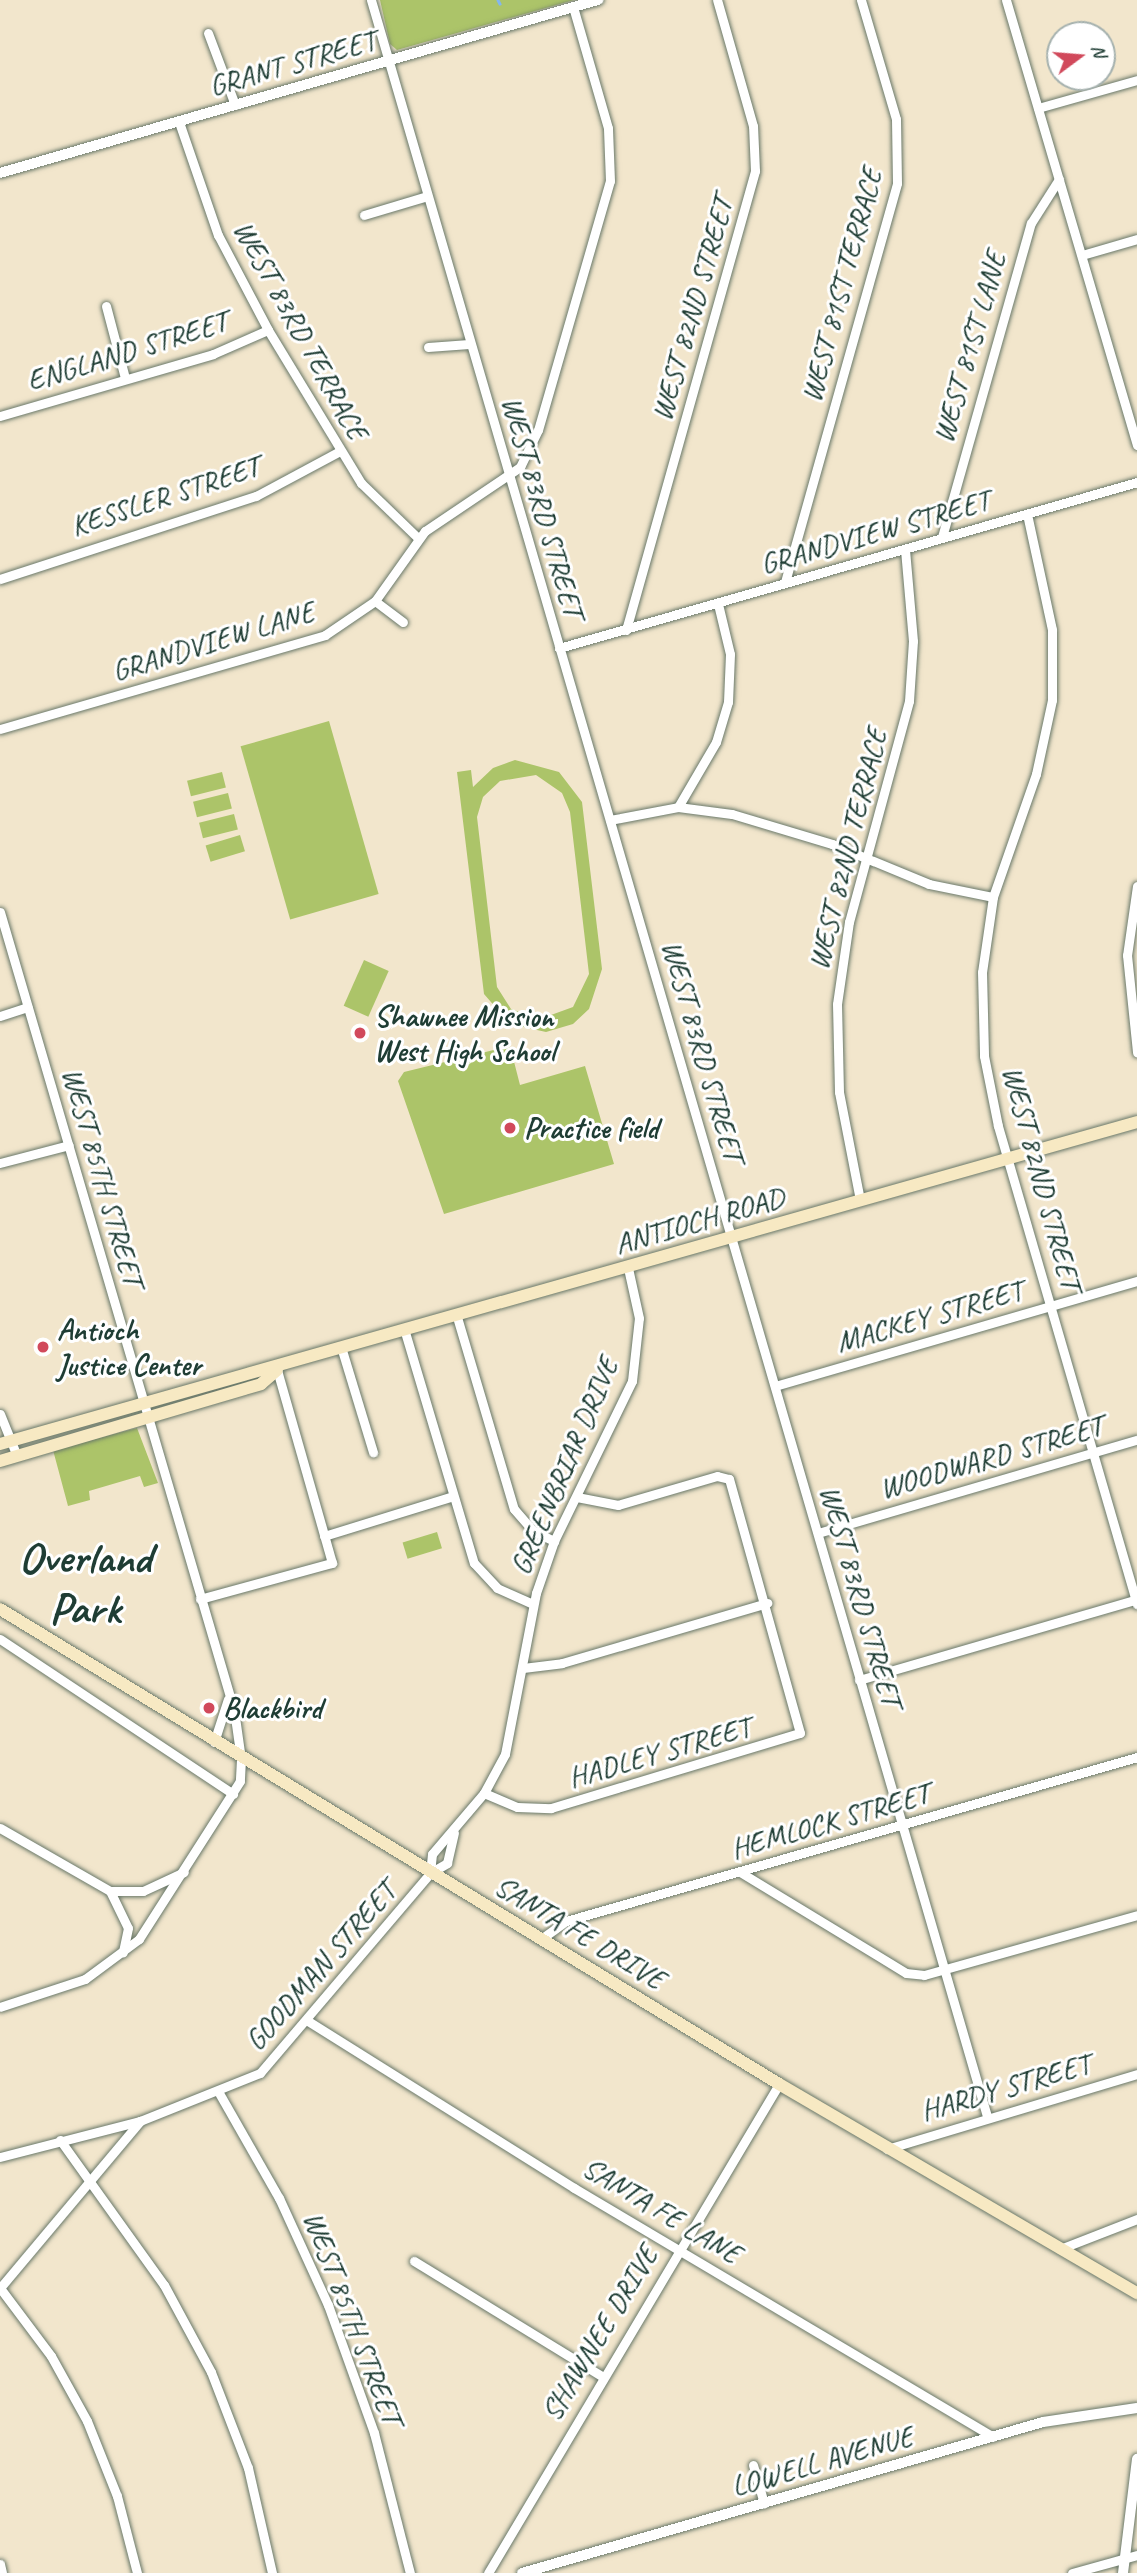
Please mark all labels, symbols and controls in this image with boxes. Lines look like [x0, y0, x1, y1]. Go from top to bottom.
north arrow [1046, 21, 1116, 91]
street label: GRANT STREET [205, 22, 379, 104]
text: N [1086, 42, 1112, 60]
street label: WEST 81ST TERRACE [793, 165, 889, 405]
street label: WEST 82ND STREET [643, 193, 741, 425]
street label: WEST 83RD TERRACE [226, 215, 376, 445]
street label: WEST 81ST LANE [925, 248, 1013, 446]
street label: ENGLAND STREET [22, 303, 232, 399]
street label: WEST 83RD STREET [494, 392, 592, 622]
street label: KESSLER STREET [66, 448, 264, 544]
street label: GRANDVIEW STREET [756, 482, 994, 582]
street label: GRANDVIEW LANE [107, 593, 319, 689]
street label: WEST 82ND TERRACE [800, 726, 894, 972]
street label: WEST 83RD STREET [654, 936, 752, 1166]
place label: Shawnee Mission West High School [374, 998, 555, 1068]
marker: Shawnee Mission West High School [352, 1025, 368, 1041]
street label: WEST 82ND STREET [995, 1062, 1089, 1294]
street label: WEST 85TH STREET [55, 1064, 151, 1290]
place label: Practice field [524, 1110, 658, 1146]
marker: Practice field [502, 1120, 518, 1136]
street label: ANTIOCH ROAD [610, 1179, 788, 1261]
street label: MACKEY STREET [832, 1272, 1026, 1360]
place label: Antioch Justice Center [57, 1312, 201, 1382]
marker: Antioch Justice Center [35, 1339, 51, 1355]
street label: GREENBRIAR DRIVE [502, 1352, 626, 1580]
street label: WOODWARD STREET [875, 1408, 1107, 1506]
street label: WEST 83RD STREET [812, 1481, 910, 1711]
district label: Overland Park [19, 1533, 151, 1636]
place label: Blackbird [223, 1690, 322, 1726]
marker: Blackbird [201, 1700, 217, 1716]
street label: HADLEY STREET [564, 1709, 754, 1795]
street label: HEMLOCK STREET [727, 1775, 933, 1867]
street label: SANTA FE DRIVE [488, 1867, 672, 1997]
street label: GOODMAN STREET [237, 1875, 403, 2057]
street label: HARDY STREET [916, 2046, 1094, 2128]
street label: SANTA FE LANE [576, 2148, 748, 2272]
street label: WEST 85TH STREET [296, 2206, 410, 2430]
street label: SHAWNEE DRIVE [533, 2239, 665, 2427]
street label: LOWELL AVENUE [727, 2418, 917, 2504]

